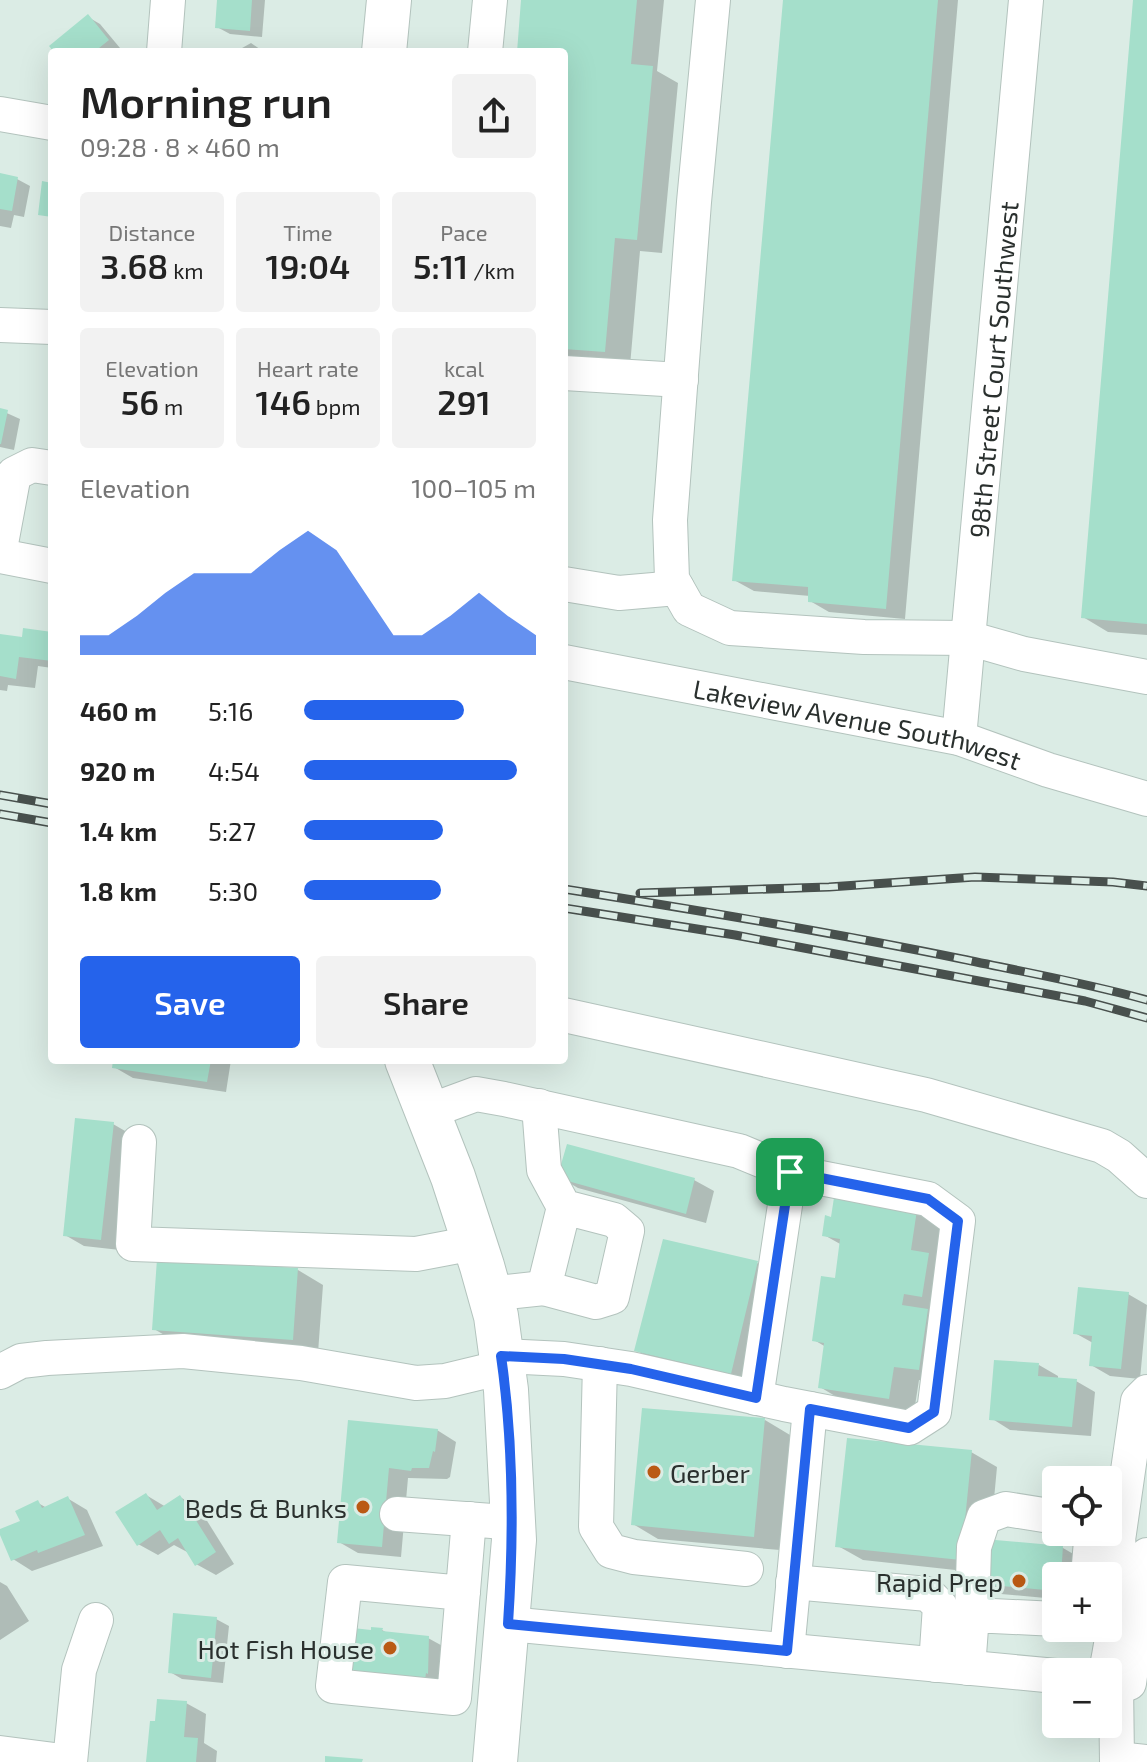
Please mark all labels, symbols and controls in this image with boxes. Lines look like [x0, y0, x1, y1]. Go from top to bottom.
text: Morning run [80, 74, 332, 127]
button: share [452, 74, 536, 158]
text: 09:28 · 8 × 460 m [80, 131, 280, 162]
street label: 98th Street Court Southwest [962, 200, 1023, 539]
text: Distance [109, 219, 195, 245]
text: Time [283, 219, 333, 245]
text: Pace [440, 219, 488, 245]
text: 3.68 [100, 245, 168, 286]
text: 19:04 [266, 245, 350, 286]
text: 5:11 [413, 245, 468, 286]
text: km [168, 257, 204, 283]
text: /km [468, 257, 515, 283]
text: Elevation [105, 355, 199, 381]
text: Heart rate [257, 355, 359, 381]
text: kcal [444, 355, 484, 381]
text: 56 [121, 381, 159, 422]
text: 146 [256, 381, 311, 422]
text: 291 [437, 381, 491, 422]
text: m [159, 393, 183, 419]
text: bpm [311, 393, 360, 419]
text: Elevation [80, 472, 190, 503]
text: 100–105 m [411, 472, 536, 503]
street label: Lakeview Avenue Southwest [691, 672, 1026, 775]
text: 460 m [80, 695, 157, 726]
text: 5:16 [208, 695, 253, 726]
text: 920 m [80, 755, 155, 786]
text: 4:54 [208, 755, 260, 786]
text: 1.4 km [80, 815, 157, 846]
text: 5:27 [208, 815, 256, 846]
text: 1.8 km [80, 875, 157, 906]
text: 5:30 [208, 875, 258, 906]
button: Save [80, 956, 300, 1048]
button: Share [316, 956, 536, 1048]
pin [756, 1138, 824, 1206]
icon: arrive [768, 1150, 812, 1194]
place label: Gerber [670, 1457, 750, 1488]
marker: Gerber [645, 1463, 663, 1481]
map controls [1042, 1466, 1122, 1738]
button: locate [1042, 1466, 1122, 1546]
place label: Beds & Bunks [185, 1492, 347, 1523]
marker: Beds & Bunks [354, 1498, 372, 1516]
button: + [1042, 1562, 1122, 1642]
place label: Rapid Prep [876, 1566, 1003, 1597]
marker: Rapid Prep [1010, 1572, 1028, 1590]
place label: Hot Fish House [197, 1633, 374, 1664]
marker: Hot Fish House [381, 1639, 399, 1657]
button: − [1042, 1658, 1122, 1738]

